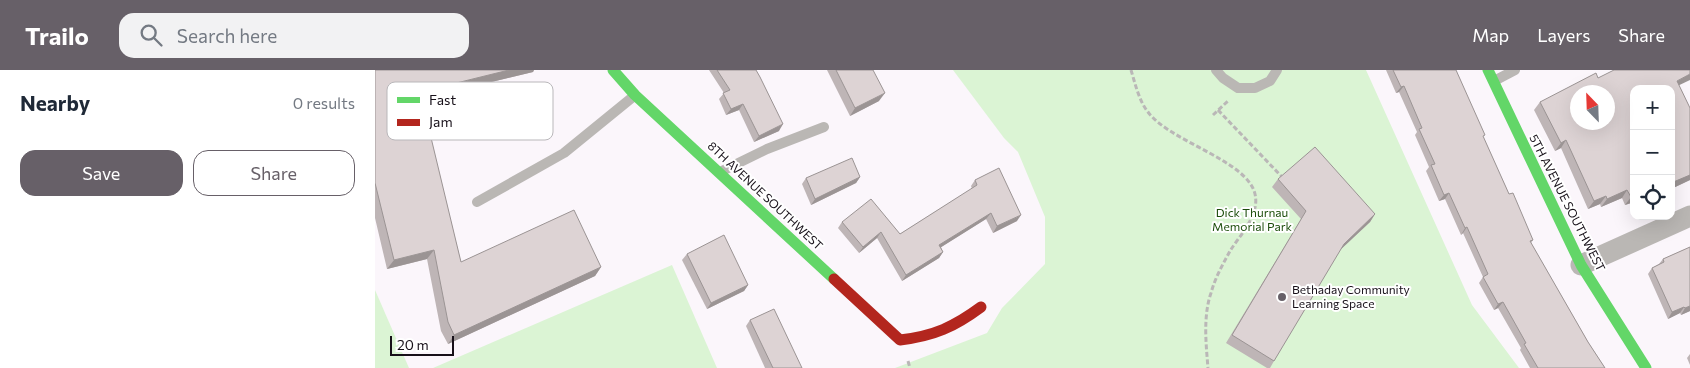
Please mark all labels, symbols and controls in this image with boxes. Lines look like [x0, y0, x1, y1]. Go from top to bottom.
search box [119, 13, 469, 58]
text: Trailo [25, 21, 89, 50]
icon: search [137, 21, 165, 49]
text: Search here [177, 24, 277, 47]
text: Map [1472, 24, 1509, 46]
text: Layers [1537, 24, 1590, 46]
text: Share [1618, 24, 1665, 46]
legend [387, 82, 553, 140]
north arrow [1570, 85, 1615, 130]
map controls [1630, 85, 1675, 220]
button: + [1630, 85, 1675, 130]
text: Nearby [20, 90, 90, 115]
text: Fast [429, 91, 456, 108]
text: 0 results [293, 93, 355, 112]
text: Jam [429, 113, 453, 130]
button: − [1630, 130, 1675, 175]
street label: 5TH AVENUE SOUTHWEST [1527, 132, 1609, 274]
street label: 8TH AVENUE SOUTHWEST [705, 138, 826, 252]
button: Save [20, 150, 183, 196]
button: Share [193, 150, 355, 196]
button: locate [1630, 175, 1675, 220]
park label: Dick Thurnau Memorial Park [1212, 205, 1293, 233]
place label: Bethaday Community Learning Space [1292, 282, 1410, 310]
marker: Bethaday Community Learning Space [1276, 291, 1288, 303]
scale bar [390, 333, 454, 356]
text: 20 m [397, 336, 429, 353]

